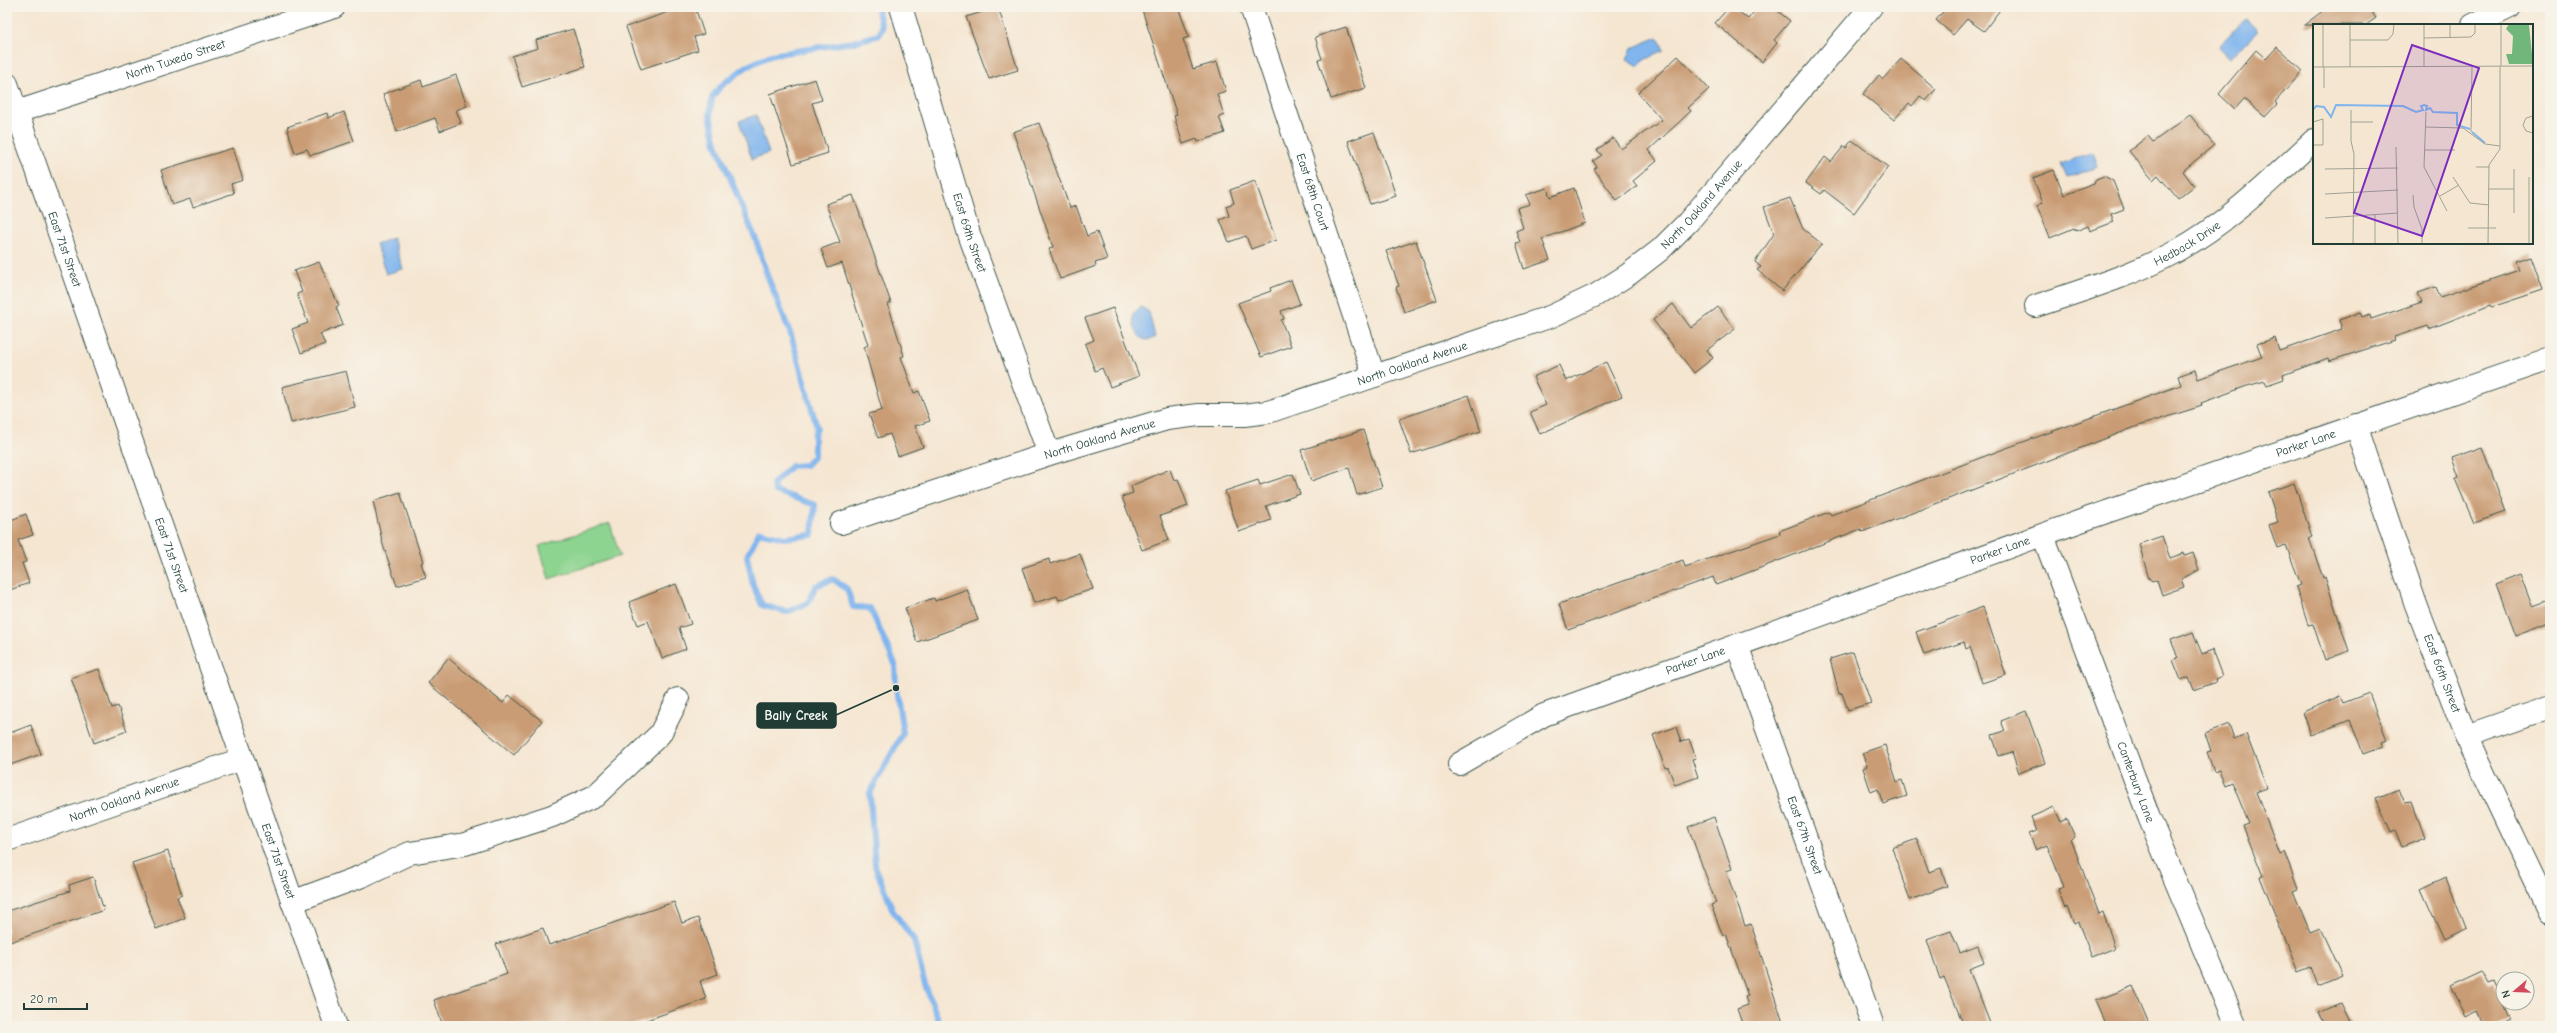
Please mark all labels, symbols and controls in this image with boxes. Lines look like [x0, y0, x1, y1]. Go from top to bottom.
inset map [2313, 24, 2533, 244]
street label: North Tuxedo Street [124, 36, 227, 82]
street label: East 68th Court [1293, 152, 1332, 233]
street label: North Oakland Avenue [1658, 157, 1745, 252]
street label: East 69th Street [950, 191, 990, 275]
street label: East 71st Street [45, 210, 85, 289]
street label: Hedback Drive [2152, 218, 2223, 269]
street label: North Oakland Avenue [1356, 338, 1469, 388]
street label: North Oakland Avenue [1042, 416, 1157, 462]
street label: Parker Lane [2274, 426, 2338, 460]
street label: East 71st Street [152, 516, 191, 595]
street label: Parker Lane [1968, 533, 2032, 567]
street label: East 66th Street [2421, 632, 2464, 715]
street label: Parker Lane [1664, 643, 1727, 677]
callout: Baily Creek [757, 703, 836, 728]
text: Baily Creek [764, 708, 828, 723]
street label: Canterbury Lane [2114, 740, 2158, 825]
street label: North Oakland Avenue [68, 774, 181, 825]
street label: East 67th Street [1785, 794, 1825, 877]
street label: East 71st Street [259, 821, 298, 901]
north arrow [2495, 971, 2535, 1011]
scale bar [24, 985, 87, 1011]
text: N [2499, 989, 2513, 1000]
text: 20 m [30, 992, 58, 1006]

